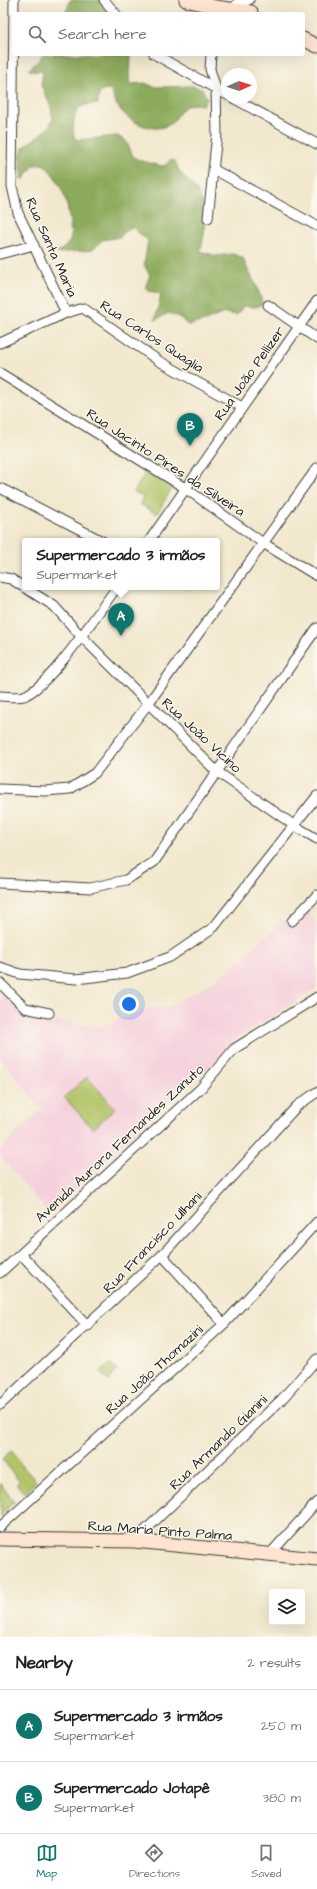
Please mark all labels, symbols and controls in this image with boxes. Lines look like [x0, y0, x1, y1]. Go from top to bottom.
search box [12, 12, 305, 56]
icon: search [26, 23, 48, 45]
text: Search here [58, 24, 147, 45]
north arrow [221, 68, 257, 104]
street label: Rua Santa Maria [20, 194, 82, 300]
street label: Rua Carlos Quaglia [96, 296, 207, 378]
street label: Rua João Pellizer [210, 322, 290, 425]
street label: Rua Jacinto Pires da Silveira [82, 404, 249, 522]
pin: B [177, 413, 203, 446]
popup [22, 538, 220, 590]
text: Supermercado 3 irmãos [37, 545, 205, 566]
text: Supermarket [37, 566, 117, 584]
pin: A [108, 603, 134, 636]
street label: Rua João Vicino [157, 693, 246, 778]
your location [119, 994, 139, 1014]
street label: Avenida Aurora Fernandes Zanuto [31, 1060, 209, 1228]
street label: Rua Francisco Ulhani [99, 1187, 207, 1298]
street label: Rua João Thomazini [101, 1320, 208, 1419]
street label: Rua Armando Gianini [165, 1391, 272, 1495]
street label: Rua Maria Pinto Palma [87, 1516, 233, 1546]
map controls [269, 1589, 305, 1625]
button: layers [269, 1589, 305, 1625]
text: Nearby [16, 1651, 73, 1675]
text: 2 results [247, 1654, 301, 1672]
text: Supermercado 3 irmãos [54, 1706, 223, 1727]
text: A [25, 1717, 33, 1735]
text: 250 m [261, 1717, 301, 1735]
text: Supermarket [54, 1727, 135, 1745]
text: Supermercado Jotapê [54, 1778, 210, 1799]
text: B [24, 1789, 34, 1807]
text: 380 m [262, 1789, 301, 1807]
text: Supermarket [54, 1799, 135, 1817]
tab: Map [36, 1842, 58, 1881]
tab: Directions [129, 1842, 180, 1881]
tab: Saved [251, 1842, 281, 1881]

